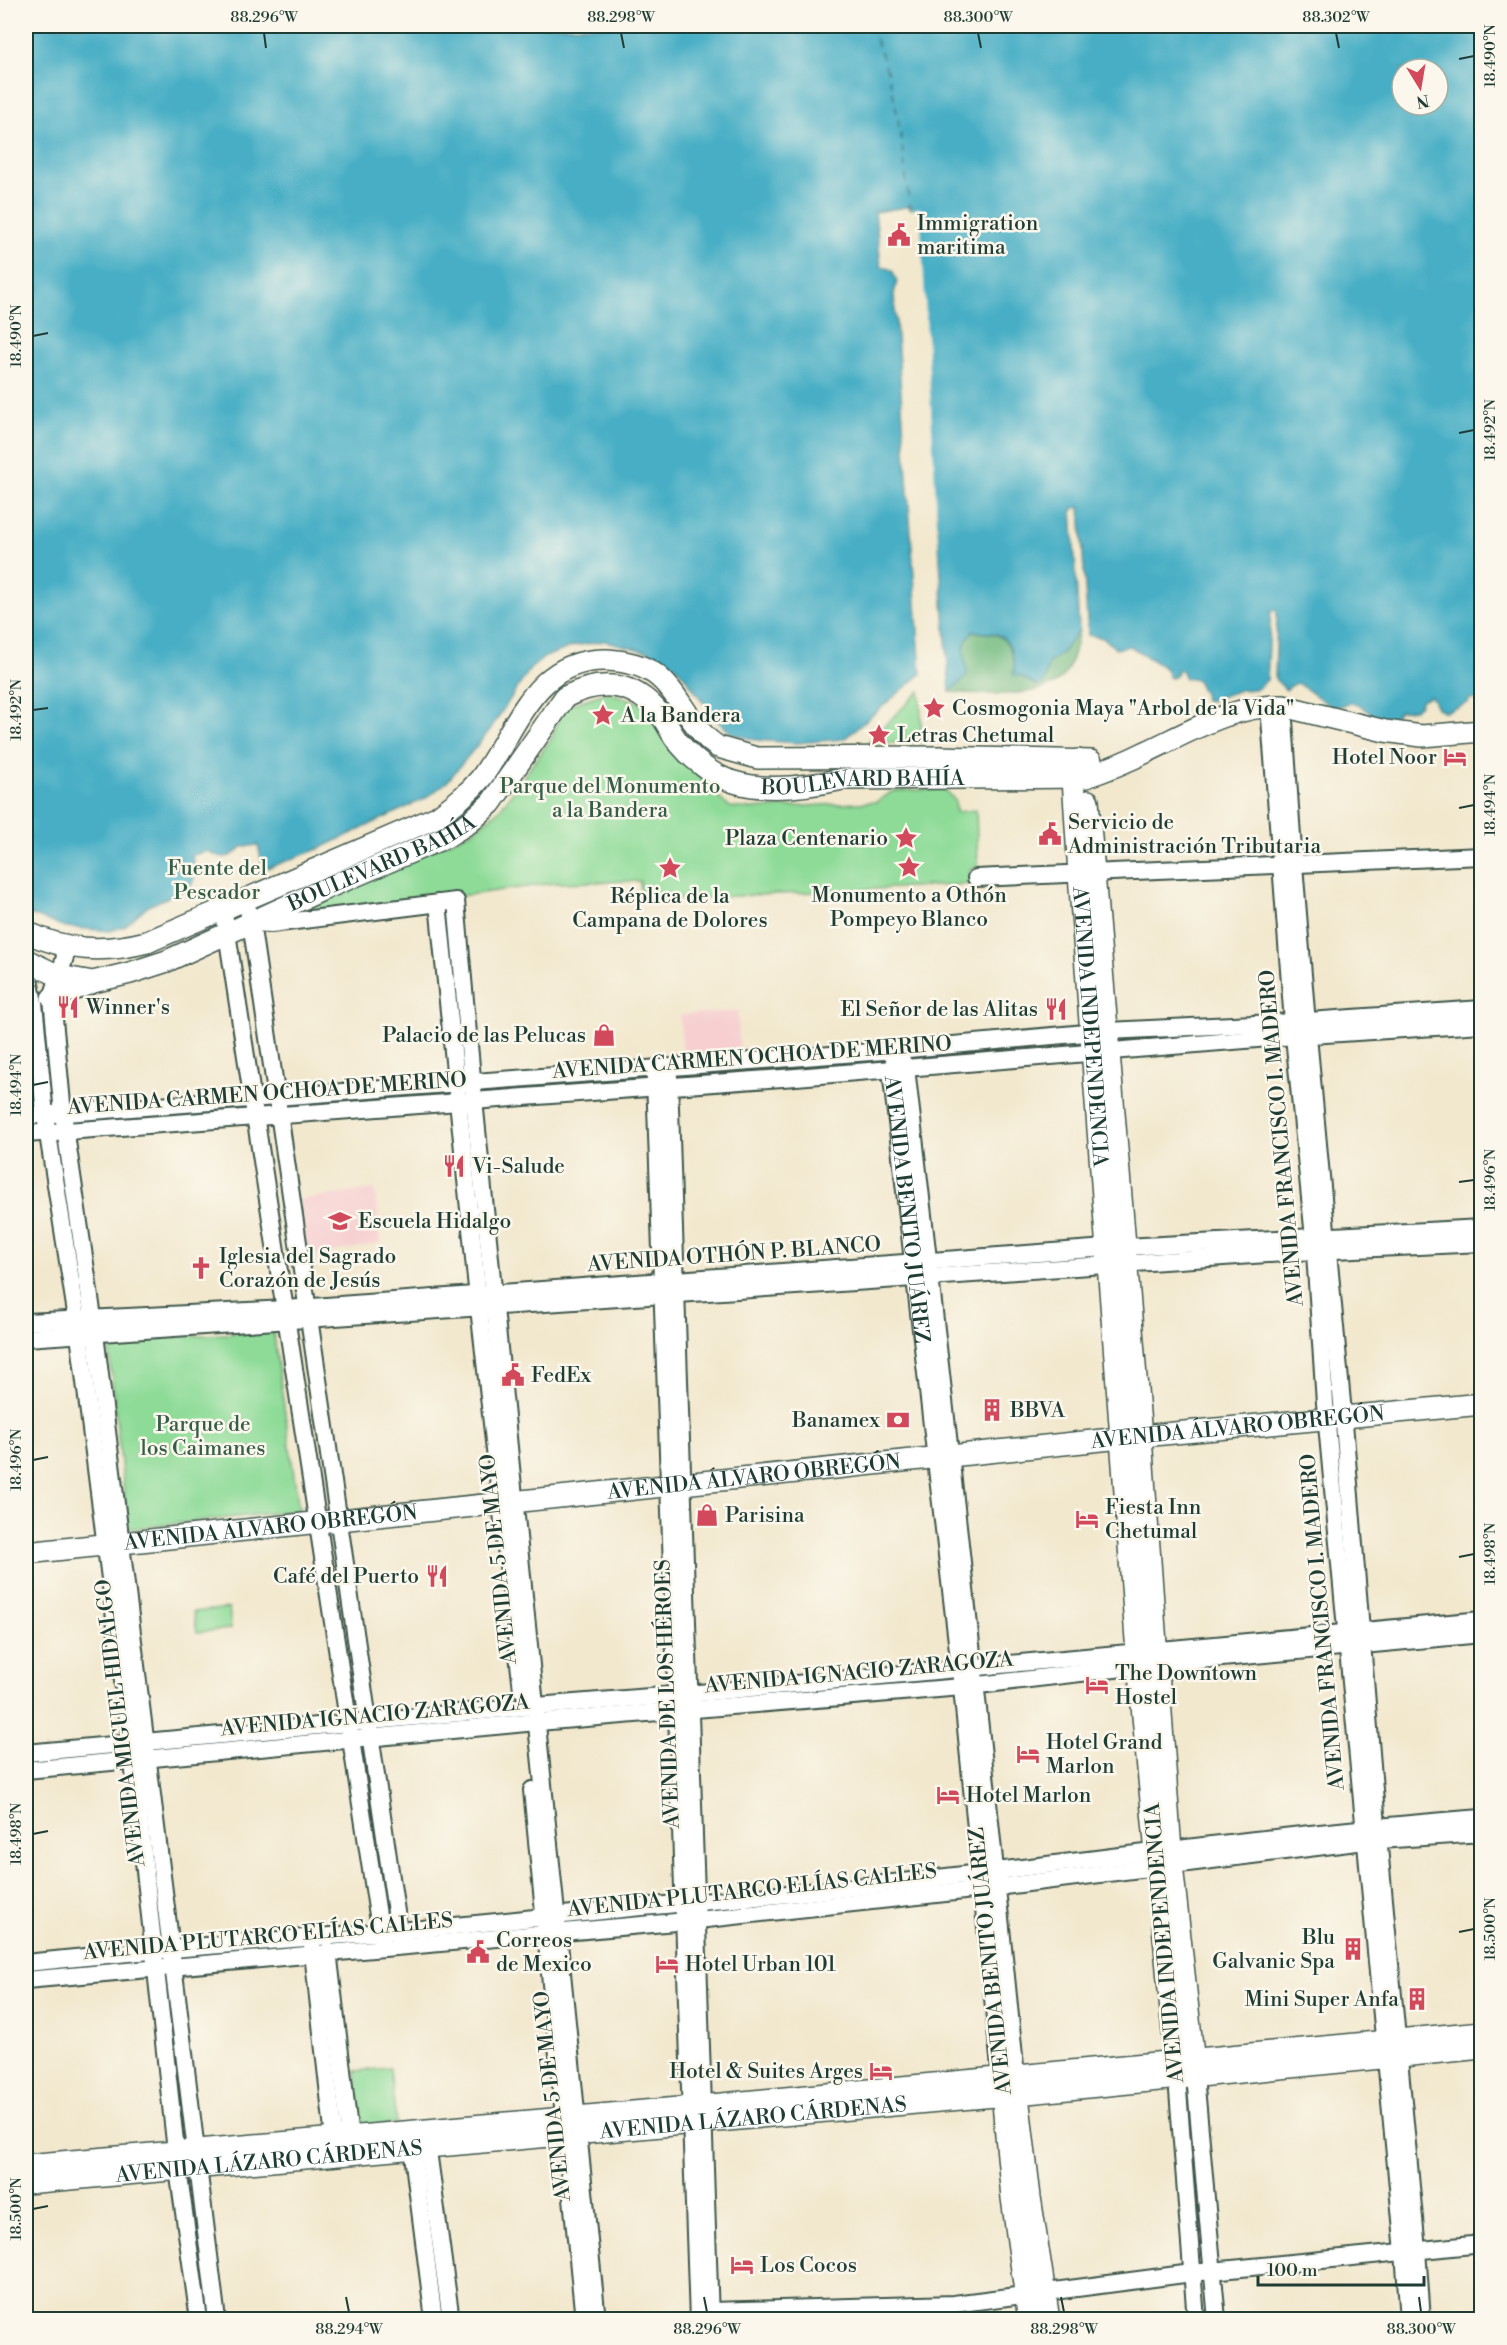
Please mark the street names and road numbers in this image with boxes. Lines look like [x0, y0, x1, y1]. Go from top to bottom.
street label: BOULEVARD BAHÍA [760, 764, 965, 801]
street label: BOULEVARD BAHÍA [283, 809, 481, 918]
street label: AVENIDA INDEPENDENCIA [1066, 885, 1113, 1168]
street label: AVENIDA FRANCISCO I. MADERO [1254, 968, 1310, 1308]
street label: AVENIDA CARMEN OCHOA DE MERINO [550, 1031, 953, 1085]
street label: AVENIDA CARMEN OCHOA DE MERINO [65, 1067, 468, 1121]
street label: AVENIDA BENITO JUÁREZ [878, 1073, 934, 1345]
street label: AVENIDA OTHÓN P. BLANCO [585, 1229, 882, 1278]
street label: AVENIDA ÁLVARO OBREGÓN [1088, 1400, 1386, 1455]
street label: AVENIDA ÁLVARO OBREGÓN [605, 1448, 903, 1506]
street label: AVENIDA 5 DE MAYO [475, 1452, 523, 1666]
street label: AVENIDA FRANCISCO I. MADERO [1295, 1452, 1351, 1792]
street label: AVENIDA ÁLVARO OBREGÓN [122, 1499, 419, 1557]
street label: AVENIDA DE LOS HÉROES [648, 1559, 686, 1830]
street label: AVENIDA MIGUEL HIDALGO [90, 1578, 152, 1869]
street label: AVENIDA IGNACIO ZARAGOZA [703, 1647, 1015, 1700]
street label: AVENIDA IGNACIO ZARAGOZA [219, 1690, 531, 1743]
street label: AVENIDA INDEPENDENCIA [1140, 1801, 1190, 2085]
street label: AVENIDA BENITO JUÁREZ [962, 1826, 1018, 2097]
street label: AVENIDA PLUTARCO ELÍAS CALLES [565, 1857, 938, 1923]
street label: AVENIDA PLUTARCO ELÍAS CALLES [81, 1906, 454, 1966]
street label: AVENIDA 5 DE MAYO [529, 1989, 577, 2203]
street label: AVENIDA LÁZARO CÁRDENAS [598, 2092, 908, 2146]
street label: AVENIDA LÁZARO CÁRDENAS [113, 2135, 424, 2189]

